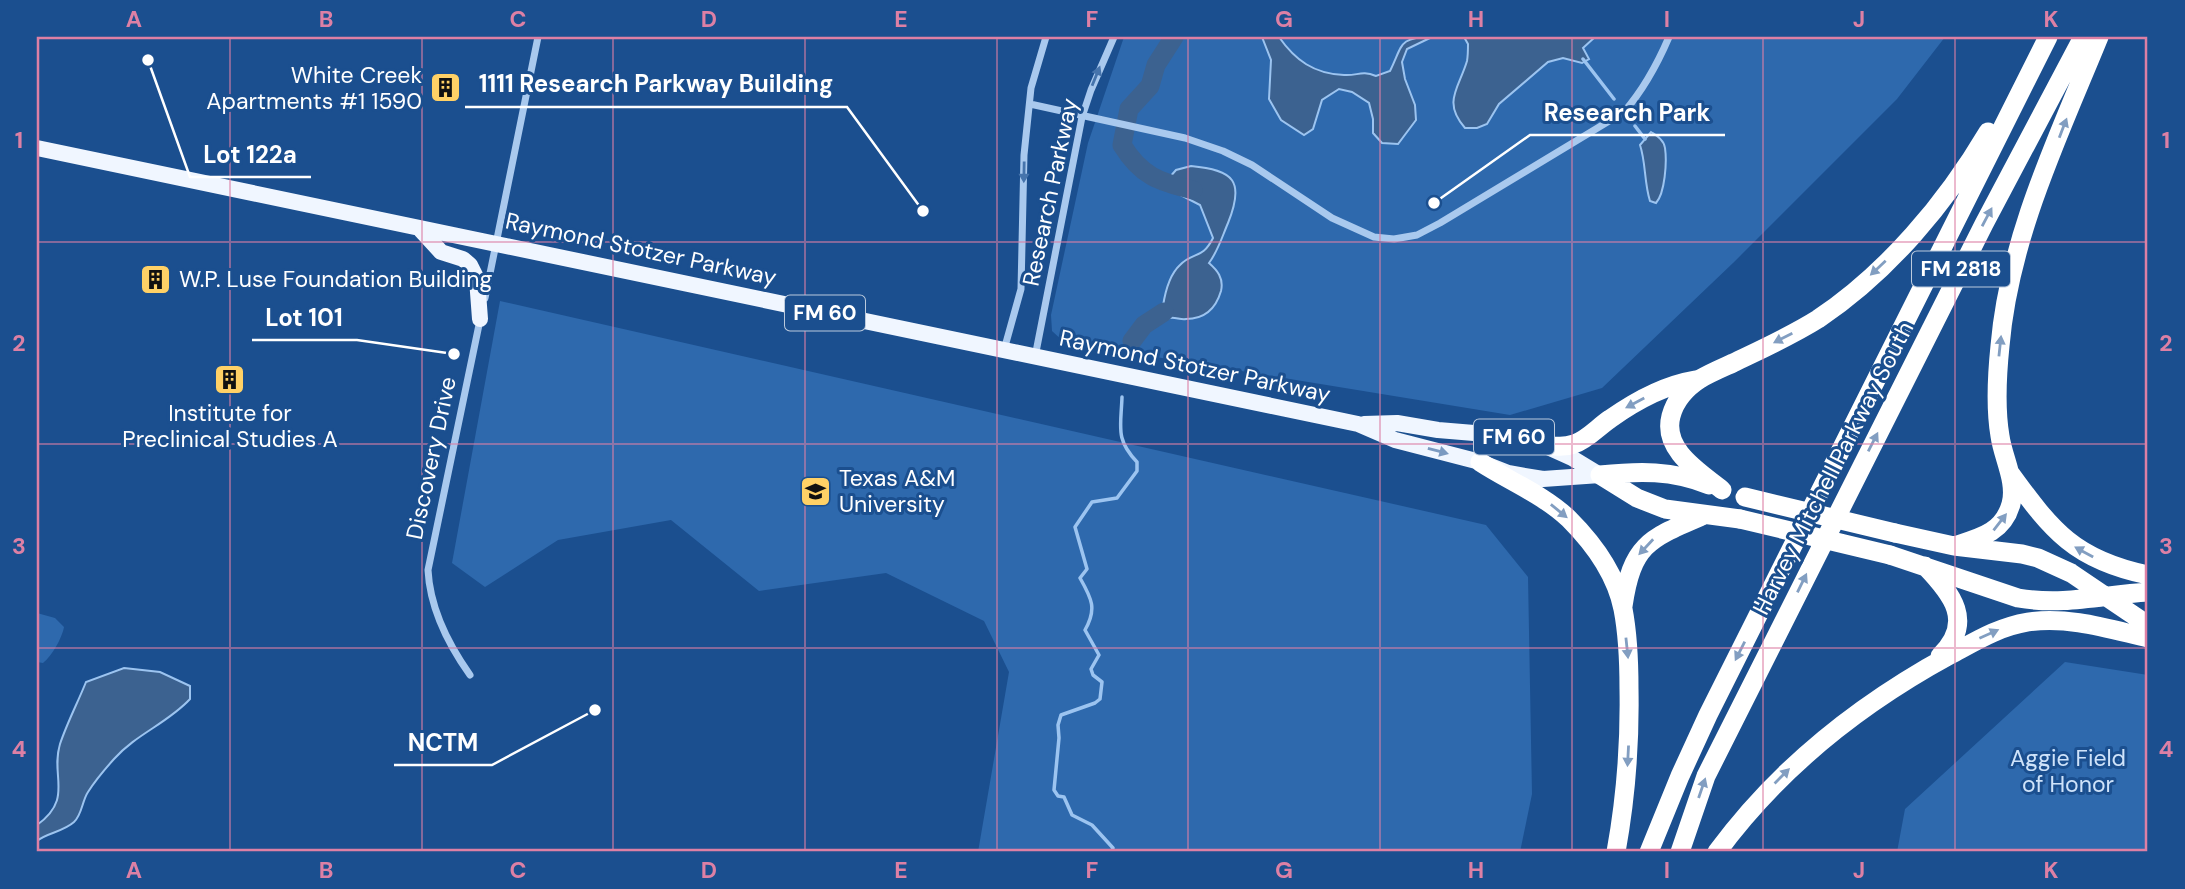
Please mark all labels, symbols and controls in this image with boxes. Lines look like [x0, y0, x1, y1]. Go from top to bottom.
text: A [126, 4, 142, 34]
text: B [319, 4, 333, 34]
text: C [510, 4, 526, 34]
text: D [701, 4, 717, 34]
text: E [894, 4, 908, 34]
text: F [1086, 4, 1099, 34]
text: G [1275, 4, 1293, 34]
text: H [1468, 4, 1484, 34]
text: I [1664, 4, 1670, 34]
text: J [1853, 4, 1865, 34]
text: K [2043, 4, 2059, 34]
place label: White Creek Apartments #1 1590 [206, 60, 422, 116]
callout: 1111 Research Parkway Building [465, 62, 847, 107]
one-way arrow [1091, 65, 1102, 86]
text: 1111 Research Parkway Building [479, 68, 833, 99]
building icon: White Creek Apartments #1 1590 [428, 71, 462, 105]
callout: Research Park [1530, 90, 1725, 135]
street label: Research Parkway [1015, 95, 1085, 289]
text: Research Park [1544, 97, 1710, 128]
one-way arrow [2057, 118, 2068, 139]
text: 1 [15, 125, 23, 155]
text: 1 [2162, 125, 2170, 155]
callout: Lot 122a [190, 132, 311, 177]
text: Lot 122a [203, 139, 297, 170]
one-way arrow [1018, 161, 1030, 183]
street label: Raymond Stotzer Parkway [503, 206, 779, 292]
one-way arrow [1981, 208, 1993, 227]
road number: FM 2818 [1912, 252, 2010, 286]
one-way arrow [1870, 260, 1887, 276]
building icon: W.P. Luse Foundation Building [139, 262, 173, 296]
place label: W.P. Luse Foundation Building [179, 264, 492, 294]
callout: Lot 101 [252, 295, 357, 340]
road number: FM 60 [785, 296, 865, 330]
text: Lot 101 [265, 302, 343, 333]
street label: Harvey Mitchell Parkway South [1746, 316, 1920, 620]
street label: Raymond Stotzer Parkway [1057, 323, 1333, 409]
text: 2 [12, 328, 26, 358]
text: 2 [2159, 328, 2173, 358]
one-way arrow [1773, 333, 1793, 344]
one-way arrow [1995, 335, 2006, 357]
building icon: Institute for Preclinical Studies A [213, 362, 247, 396]
street label: Discovery Drive [399, 374, 463, 542]
one-way arrow [1625, 397, 1645, 409]
place label: Institute for Preclinical Studies A [122, 398, 338, 454]
road number: FM 60 [1474, 420, 1554, 454]
one-way arrow [1867, 432, 1878, 452]
one-way arrow [1427, 447, 1448, 457]
place label: Texas A&M University [839, 463, 955, 519]
school or university icon: Texas A&M University [799, 474, 833, 508]
one-way arrow [1549, 503, 1567, 518]
one-way arrow [1993, 514, 2008, 532]
text: 3 [12, 531, 26, 561]
text: 3 [2159, 531, 2173, 561]
one-way arrow [1638, 538, 1655, 555]
one-way arrow [2075, 546, 2094, 558]
one-way arrow [1796, 573, 1807, 593]
one-way arrow [1979, 628, 1999, 640]
one-way arrow [1622, 637, 1633, 659]
one-way arrow [1734, 641, 1745, 661]
callout: NCTM [394, 720, 492, 765]
text: NCTM [408, 727, 478, 758]
text: 4 [12, 734, 27, 764]
text: 4 [2159, 734, 2174, 764]
park label: Aggie Field of Honor [2010, 743, 2126, 799]
one-way arrow [1623, 745, 1634, 767]
one-way arrow [1773, 768, 1789, 785]
one-way arrow [1697, 777, 1708, 798]
text: A [126, 855, 142, 885]
text: B [319, 855, 333, 885]
text: C [510, 855, 526, 885]
text: D [701, 855, 717, 885]
text: E [894, 855, 908, 885]
text: F [1086, 855, 1099, 885]
text: G [1275, 855, 1293, 885]
text: H [1468, 855, 1484, 885]
text: I [1664, 855, 1670, 885]
text: J [1853, 855, 1865, 885]
text: K [2043, 855, 2059, 885]

